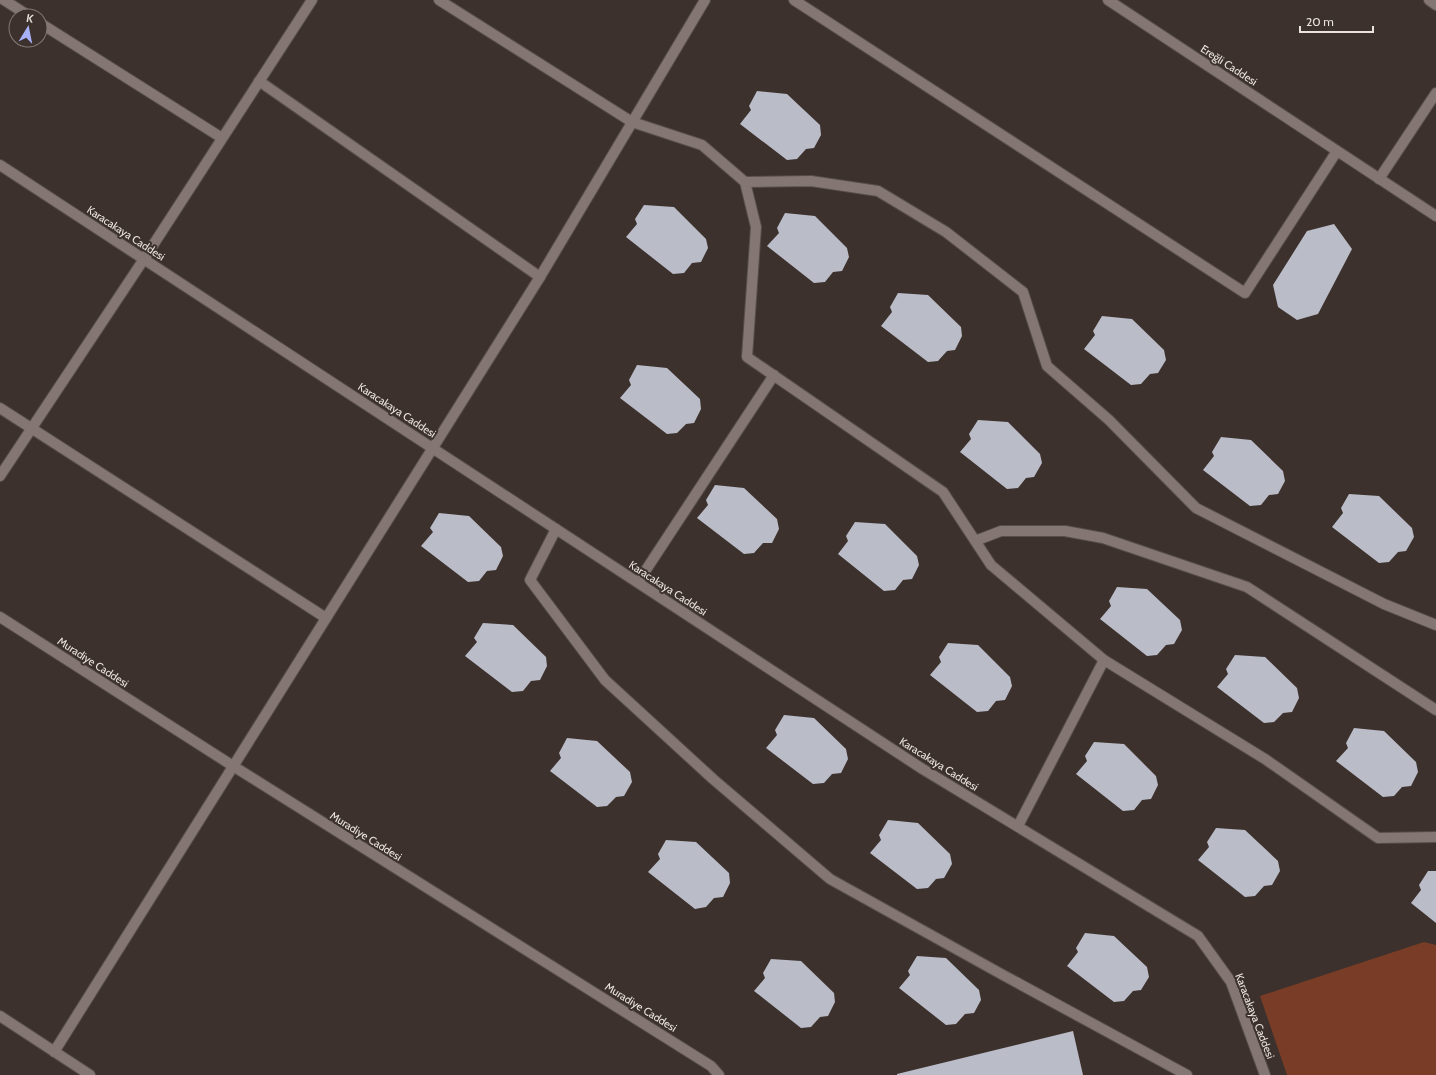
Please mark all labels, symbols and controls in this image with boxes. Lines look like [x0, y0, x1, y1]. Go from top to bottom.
north arrow [8, 8, 48, 48]
scale bar [1300, 8, 1373, 34]
text: K [25, 11, 34, 26]
text: 20 m [1306, 14, 1334, 29]
street label: Ereğli Caddesi [1198, 42, 1260, 88]
street label: Karacakaya Caddesi [84, 203, 168, 263]
street label: Karacakaya Caddesi [355, 380, 439, 440]
street label: Karacakaya Caddesi [626, 558, 710, 618]
street label: Muradiye Caddesi [55, 634, 131, 690]
street label: Karacakaya Caddesi [897, 734, 981, 794]
street label: Muradiye Caddesi [328, 808, 404, 864]
street label: Karacakaya Caddesi [1232, 971, 1278, 1061]
street label: Muradiye Caddesi [603, 979, 679, 1035]

